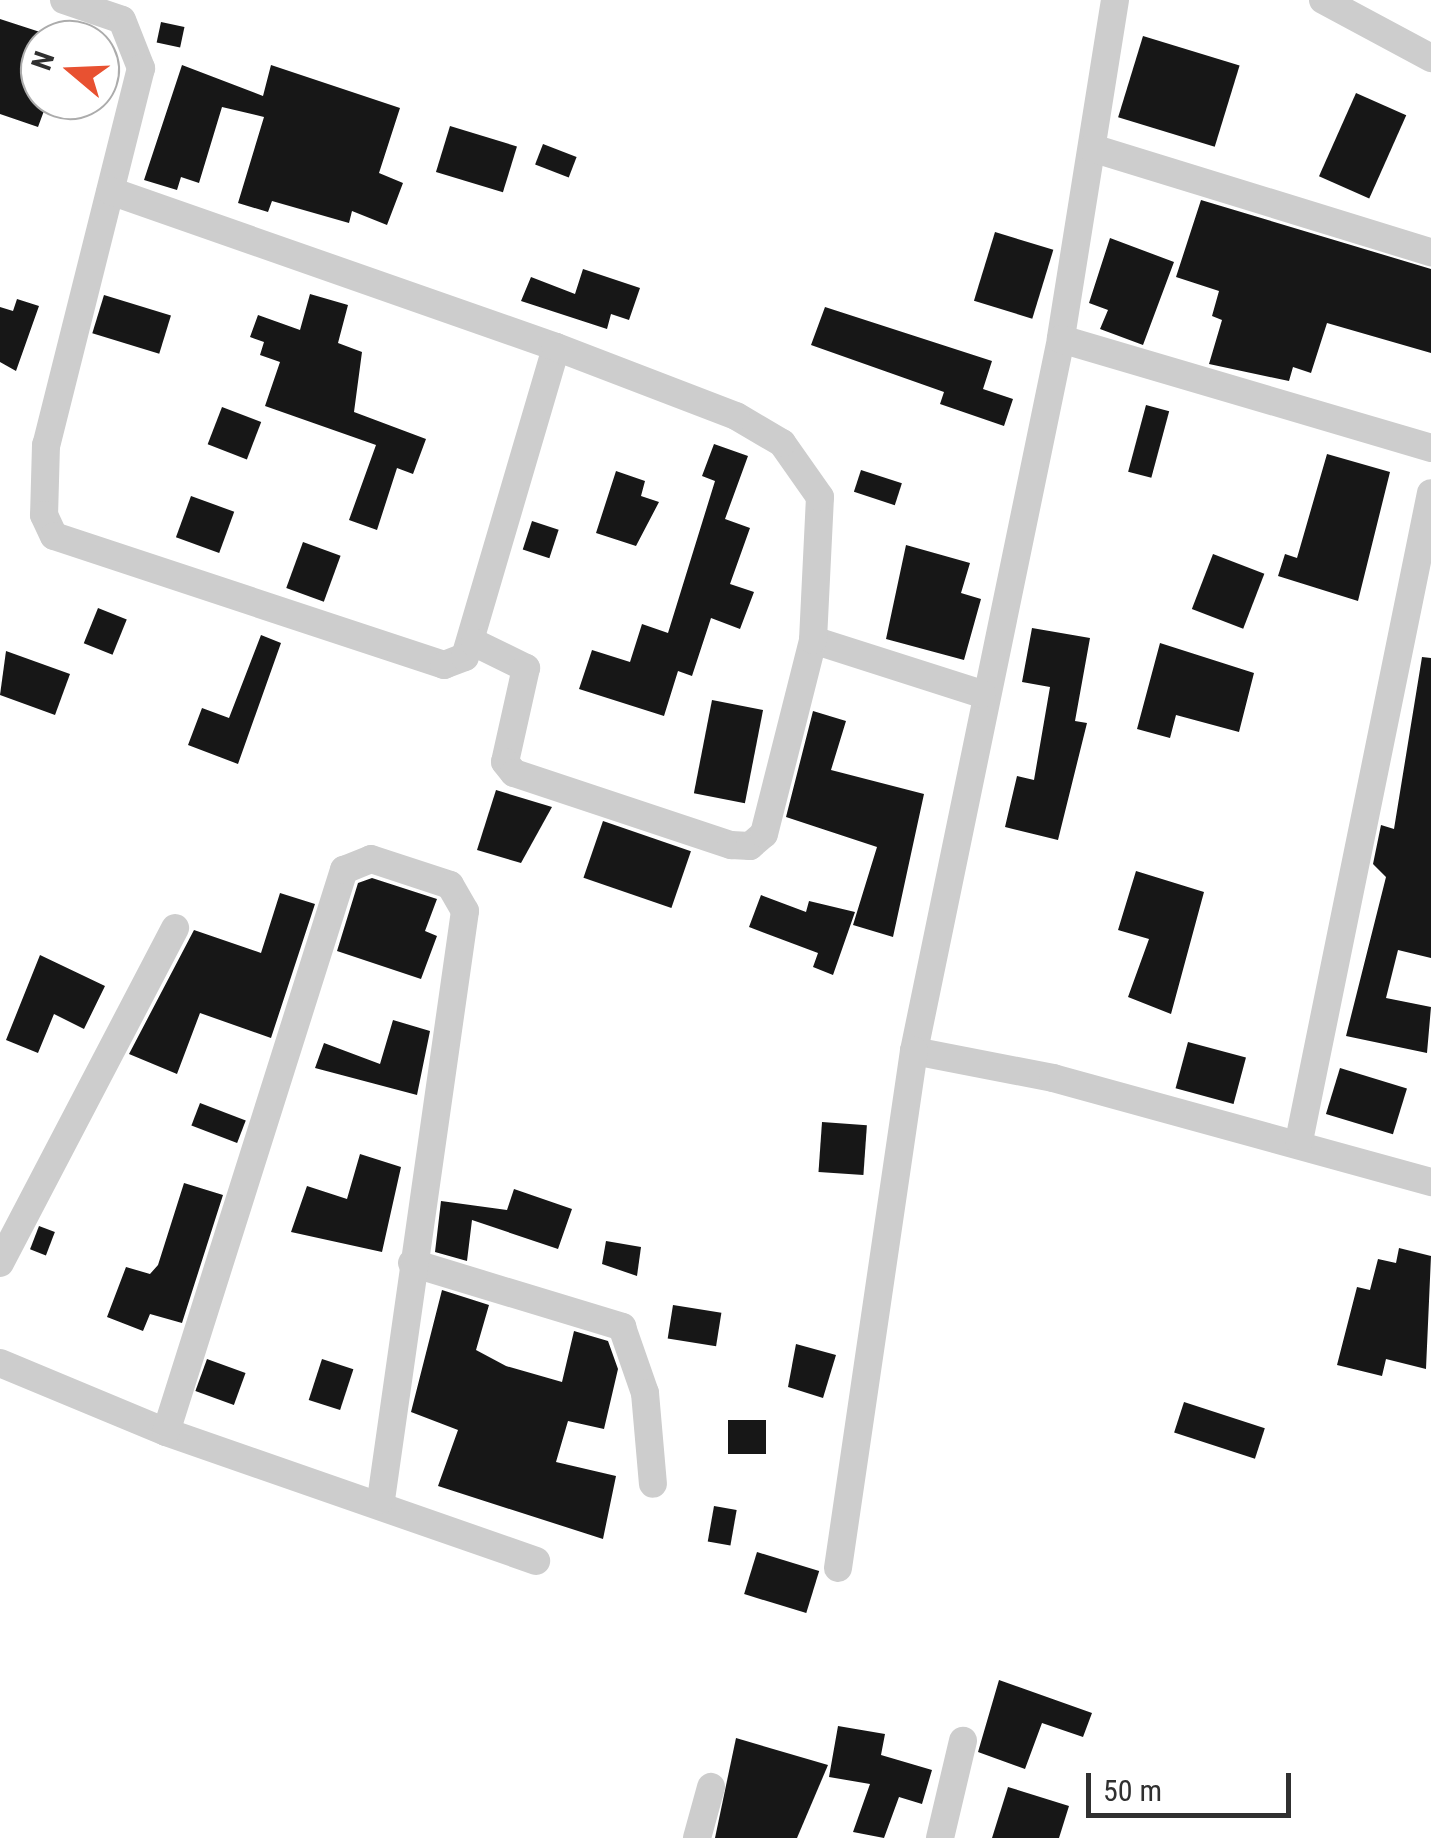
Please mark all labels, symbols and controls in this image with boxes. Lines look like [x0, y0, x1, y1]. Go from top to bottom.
north arrow [20, 20, 120, 120]
text: N [25, 47, 61, 74]
scale bar [1091, 1753, 1296, 1815]
text: 50 m [1103, 1773, 1162, 1808]

